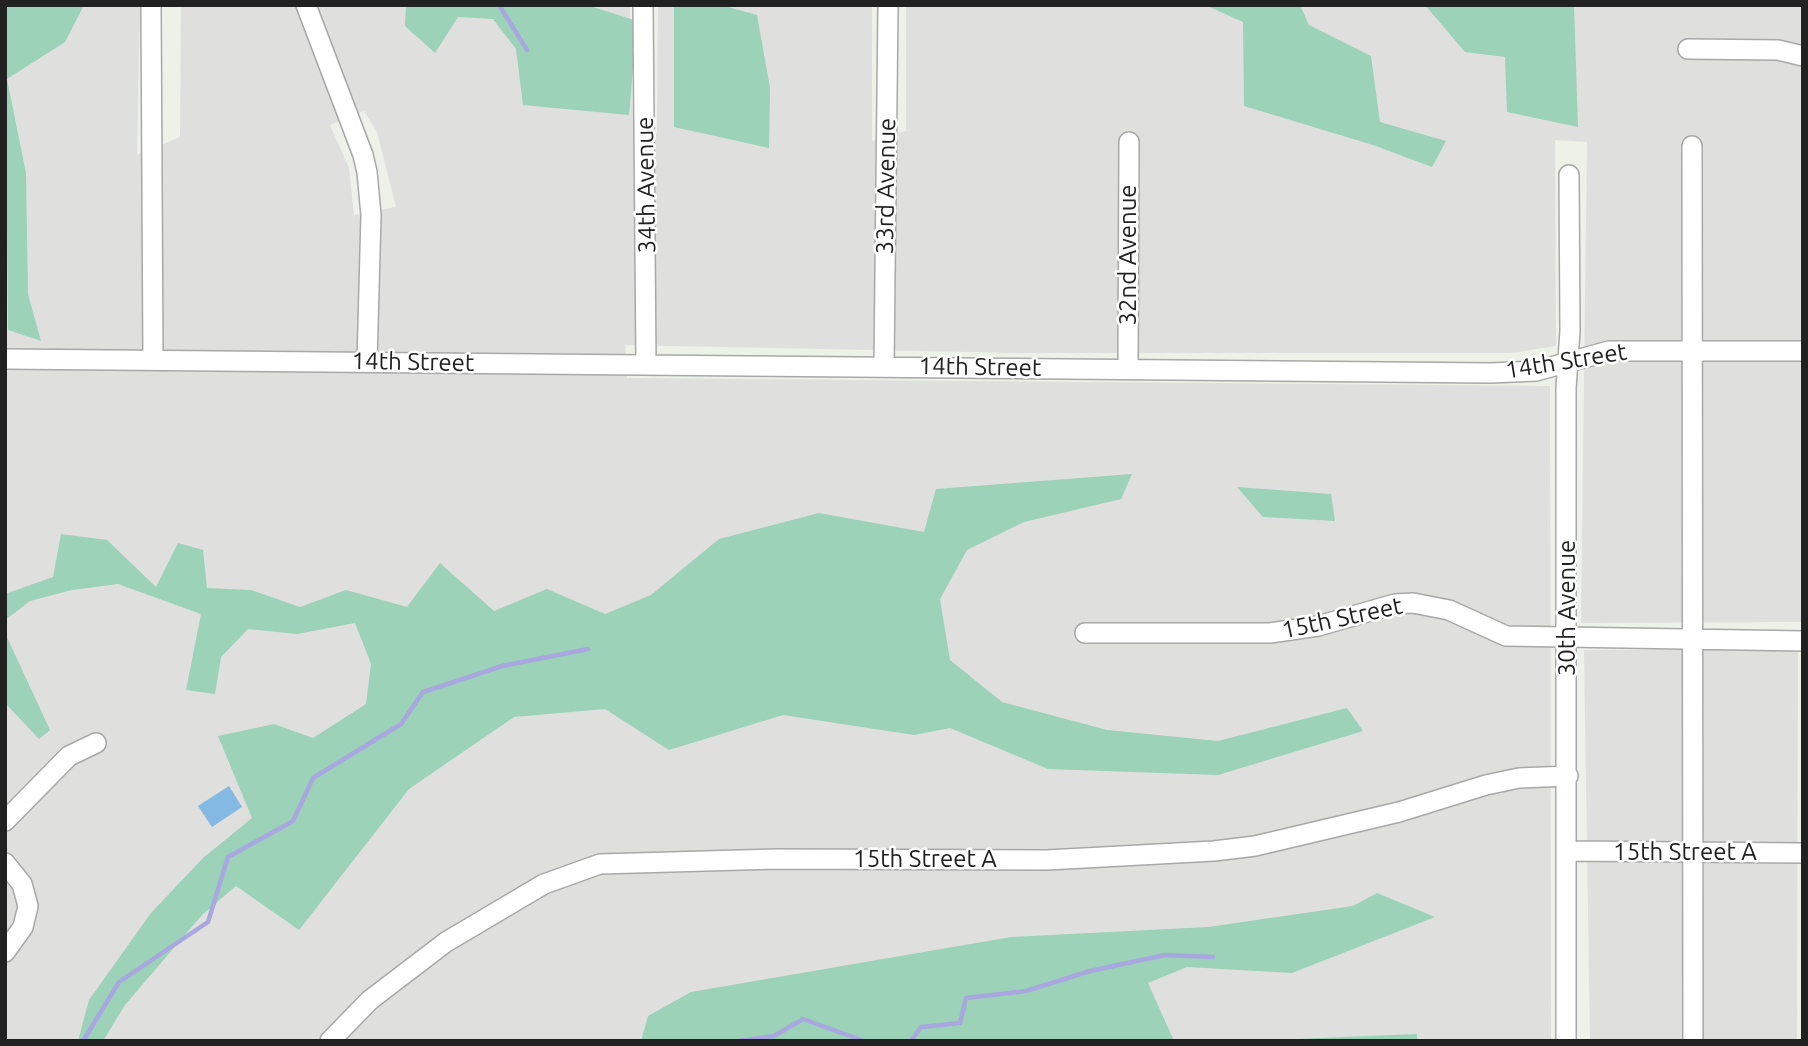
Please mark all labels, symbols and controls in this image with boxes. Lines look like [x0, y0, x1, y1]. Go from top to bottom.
street label: 34th Avenue [630, 116, 662, 254]
street label: 33rd Avenue [870, 117, 902, 255]
street label: 32nd Avenue [1114, 184, 1142, 326]
street label: 14th Street [1503, 337, 1629, 385]
street label: 14th Street [351, 347, 475, 377]
street label: 14th Street [918, 352, 1042, 382]
street label: 30th Avenue [1553, 540, 1581, 676]
street label: 15th Street [1279, 591, 1405, 645]
street label: 15th Street A [1613, 838, 1757, 866]
street label: 15th Street A [853, 845, 997, 873]

